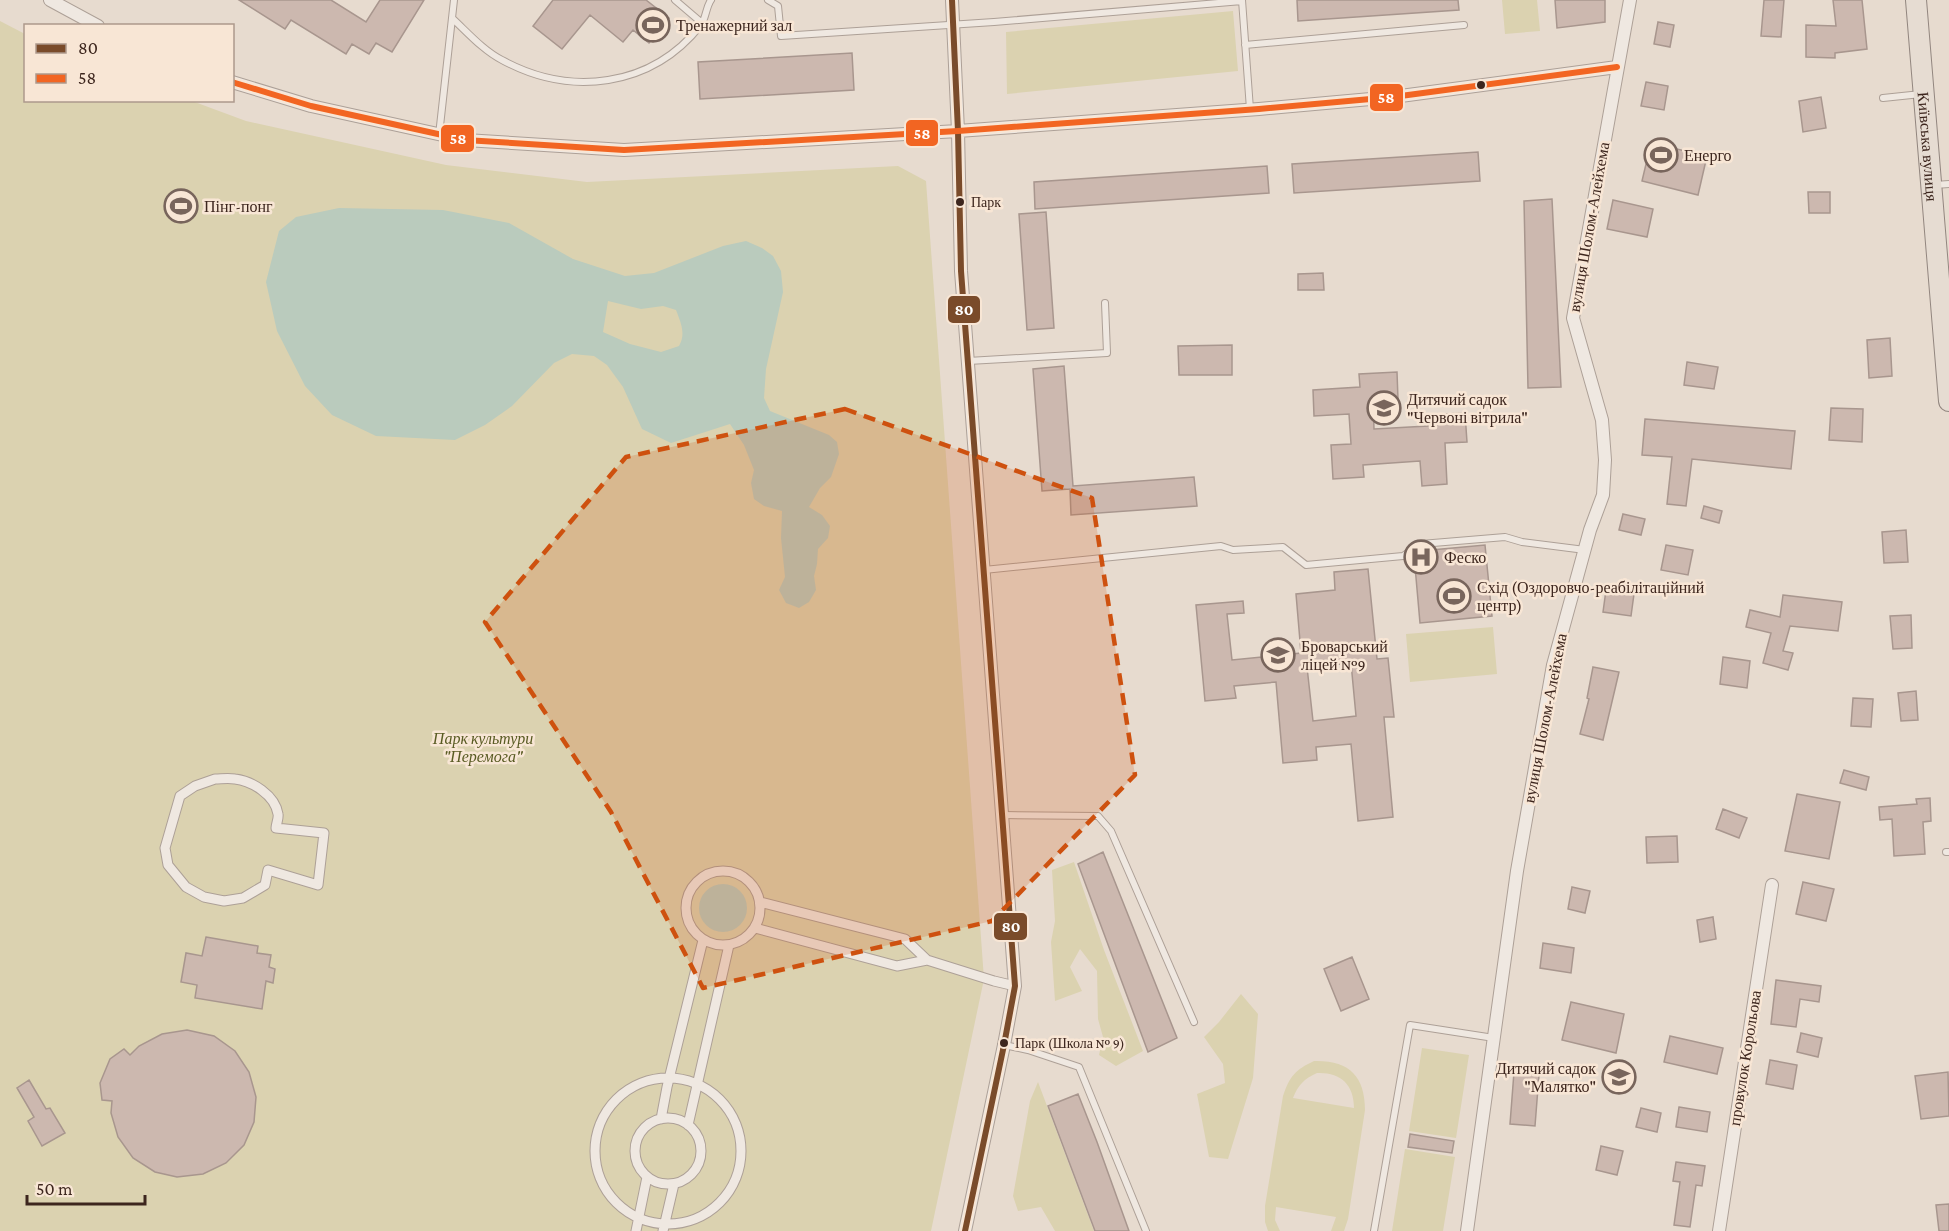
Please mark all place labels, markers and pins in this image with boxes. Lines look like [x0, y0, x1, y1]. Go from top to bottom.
sports icon: Тренажерний зал [635, 7, 671, 43]
place label: Тренажерний зал [676, 17, 792, 35]
unlabelled marker [1475, 79, 1487, 91]
sports icon: Енерго [1643, 137, 1679, 173]
place label: Енерго [1684, 147, 1732, 165]
sports icon: Пінг-понг [163, 188, 199, 224]
place label: Парк [971, 194, 1001, 210]
marker: Парк [954, 196, 966, 208]
place label: Пінг-понг [204, 198, 273, 215]
school or university icon: Дитячий садок "Червоні вітрила" [1366, 390, 1402, 426]
place label: Дитячий садок "Червоні вітрила" [1407, 391, 1528, 427]
hospital icon: Феско [1403, 539, 1439, 575]
place label: Феско [1444, 549, 1486, 566]
sports icon: Схід (Оздоровчо-реабілітаційний центр) [1436, 578, 1472, 614]
place label: Схід (Оздоровчо-реабілітаційний центр) [1477, 579, 1705, 615]
school or university icon: Броварський ліцей №9 [1260, 637, 1296, 673]
place label: Броварський ліцей №9 [1301, 638, 1388, 674]
place label: Парк (Школа № 9) [1015, 1035, 1125, 1052]
marker: Парк (Школа № 9) [998, 1037, 1010, 1049]
school or university icon: Дитячий садок "Малятко" [1601, 1059, 1637, 1095]
place label: Дитячий садок "Малятко" [1496, 1060, 1596, 1095]

